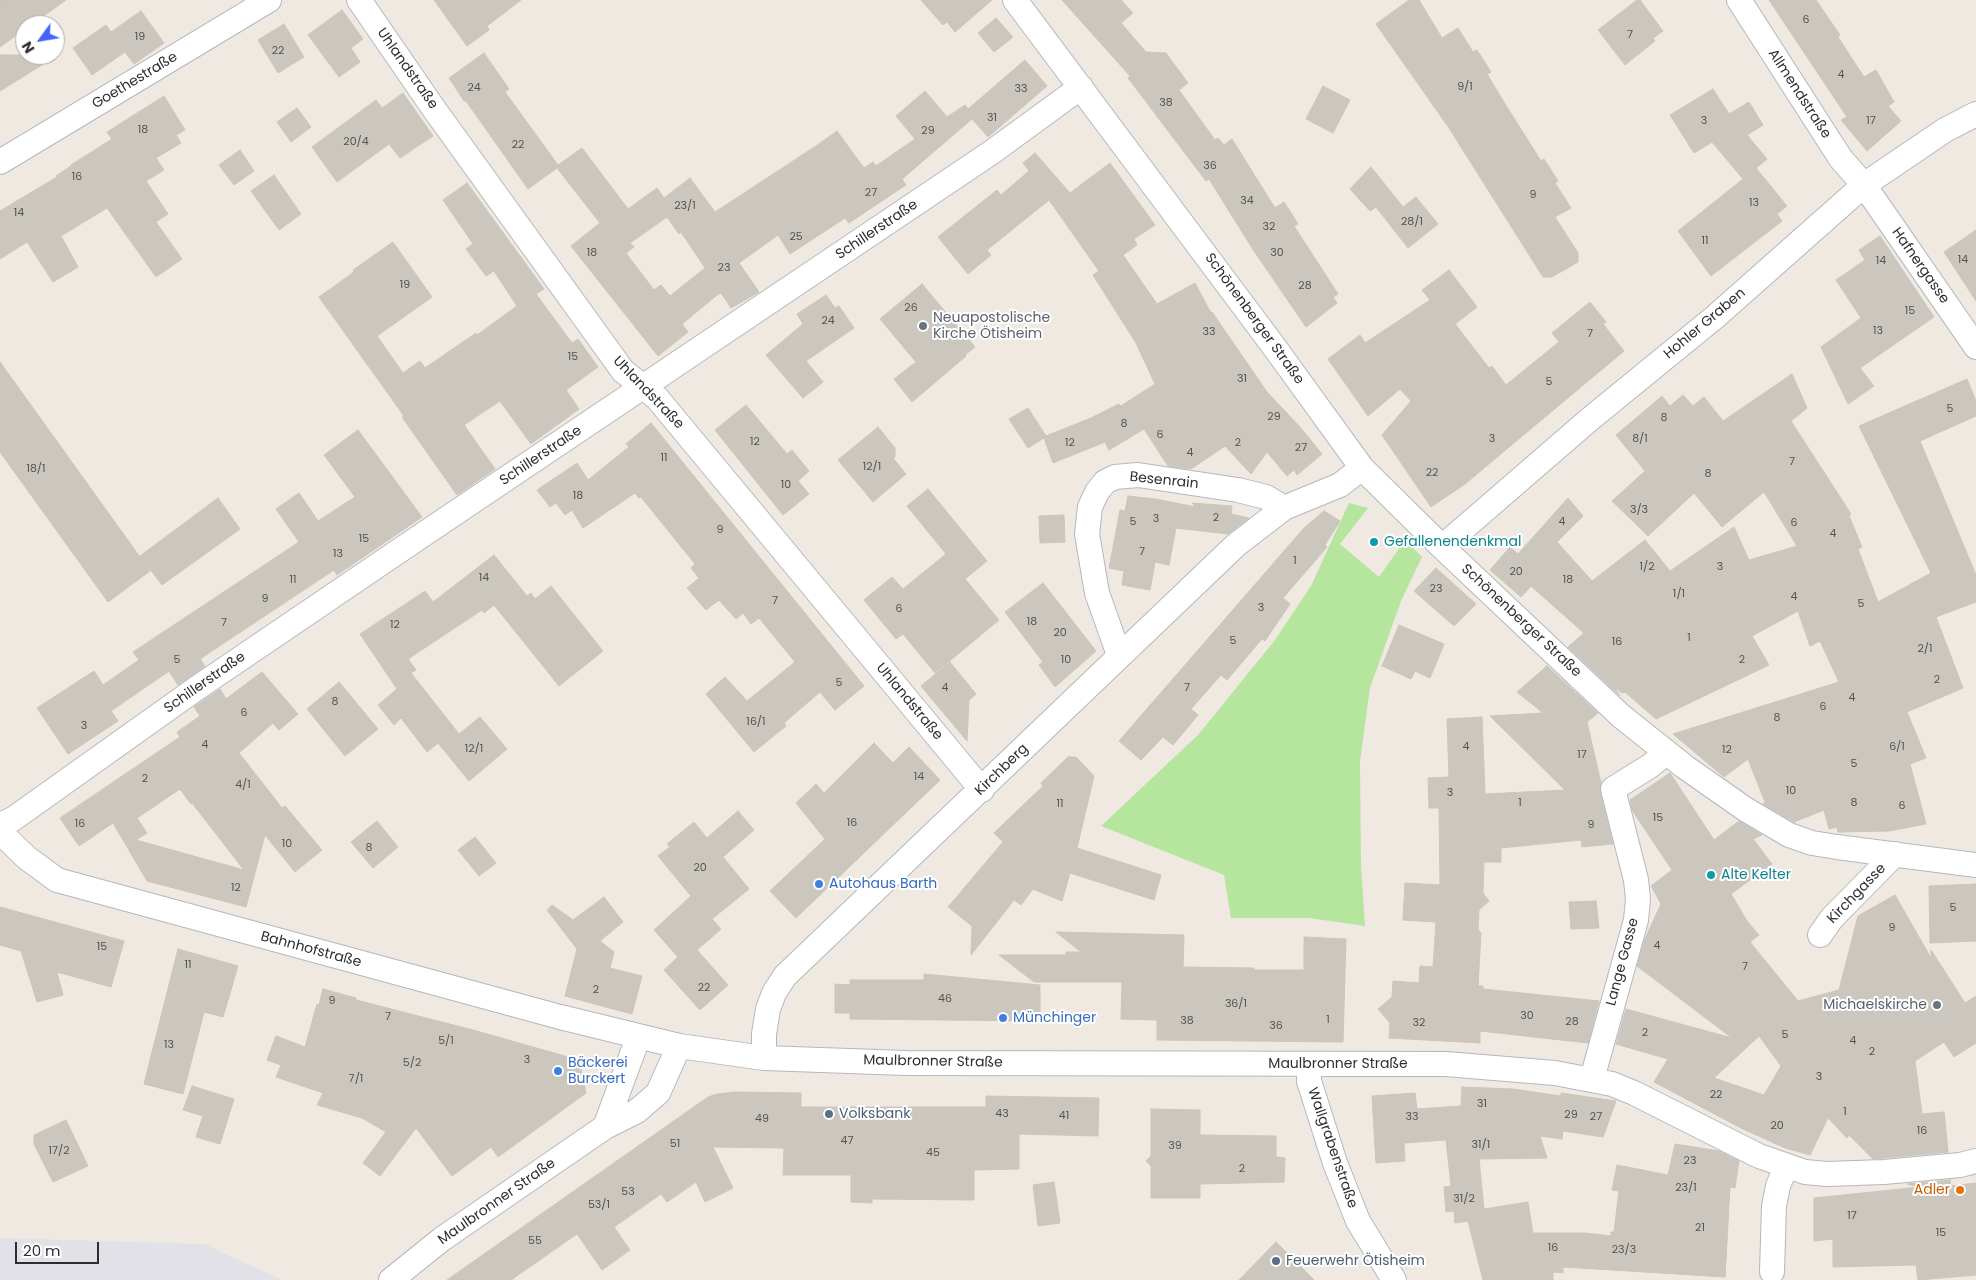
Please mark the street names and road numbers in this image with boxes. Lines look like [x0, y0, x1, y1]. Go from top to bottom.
street label: Uhlandstraße [373, 25, 441, 113]
street label: Allmendstraße [1764, 46, 1834, 142]
street label: Goethestraße [89, 49, 181, 113]
street label: Schillerstraße [833, 196, 921, 264]
street label: Hafnergasse [1888, 225, 1952, 307]
street label: Schönenberger Straße [1201, 250, 1307, 388]
street label: Hohler Graben [1661, 285, 1749, 363]
street label: Uhlandstraße [609, 353, 687, 433]
street label: Schillerstraße [497, 422, 585, 490]
street label: Besenrain [1129, 469, 1199, 493]
street label: Schönenberger Straße [1458, 561, 1584, 681]
street label: Schillerstraße [161, 649, 249, 717]
street label: Uhlandstraße [872, 660, 946, 744]
street label: Kirchberg [972, 741, 1032, 799]
street label: Kirchgasse [1824, 861, 1890, 927]
street label: Lange Gasse [1603, 916, 1643, 1008]
street label: Bahnhofstraße [259, 928, 363, 972]
street label: Maulbronner Straße [863, 1052, 1003, 1072]
street label: Maulbronner Straße [1268, 1056, 1408, 1072]
street label: Wallgrabenstraße [1303, 1085, 1361, 1211]
street label: Maulbronner Straße [435, 1155, 559, 1249]

